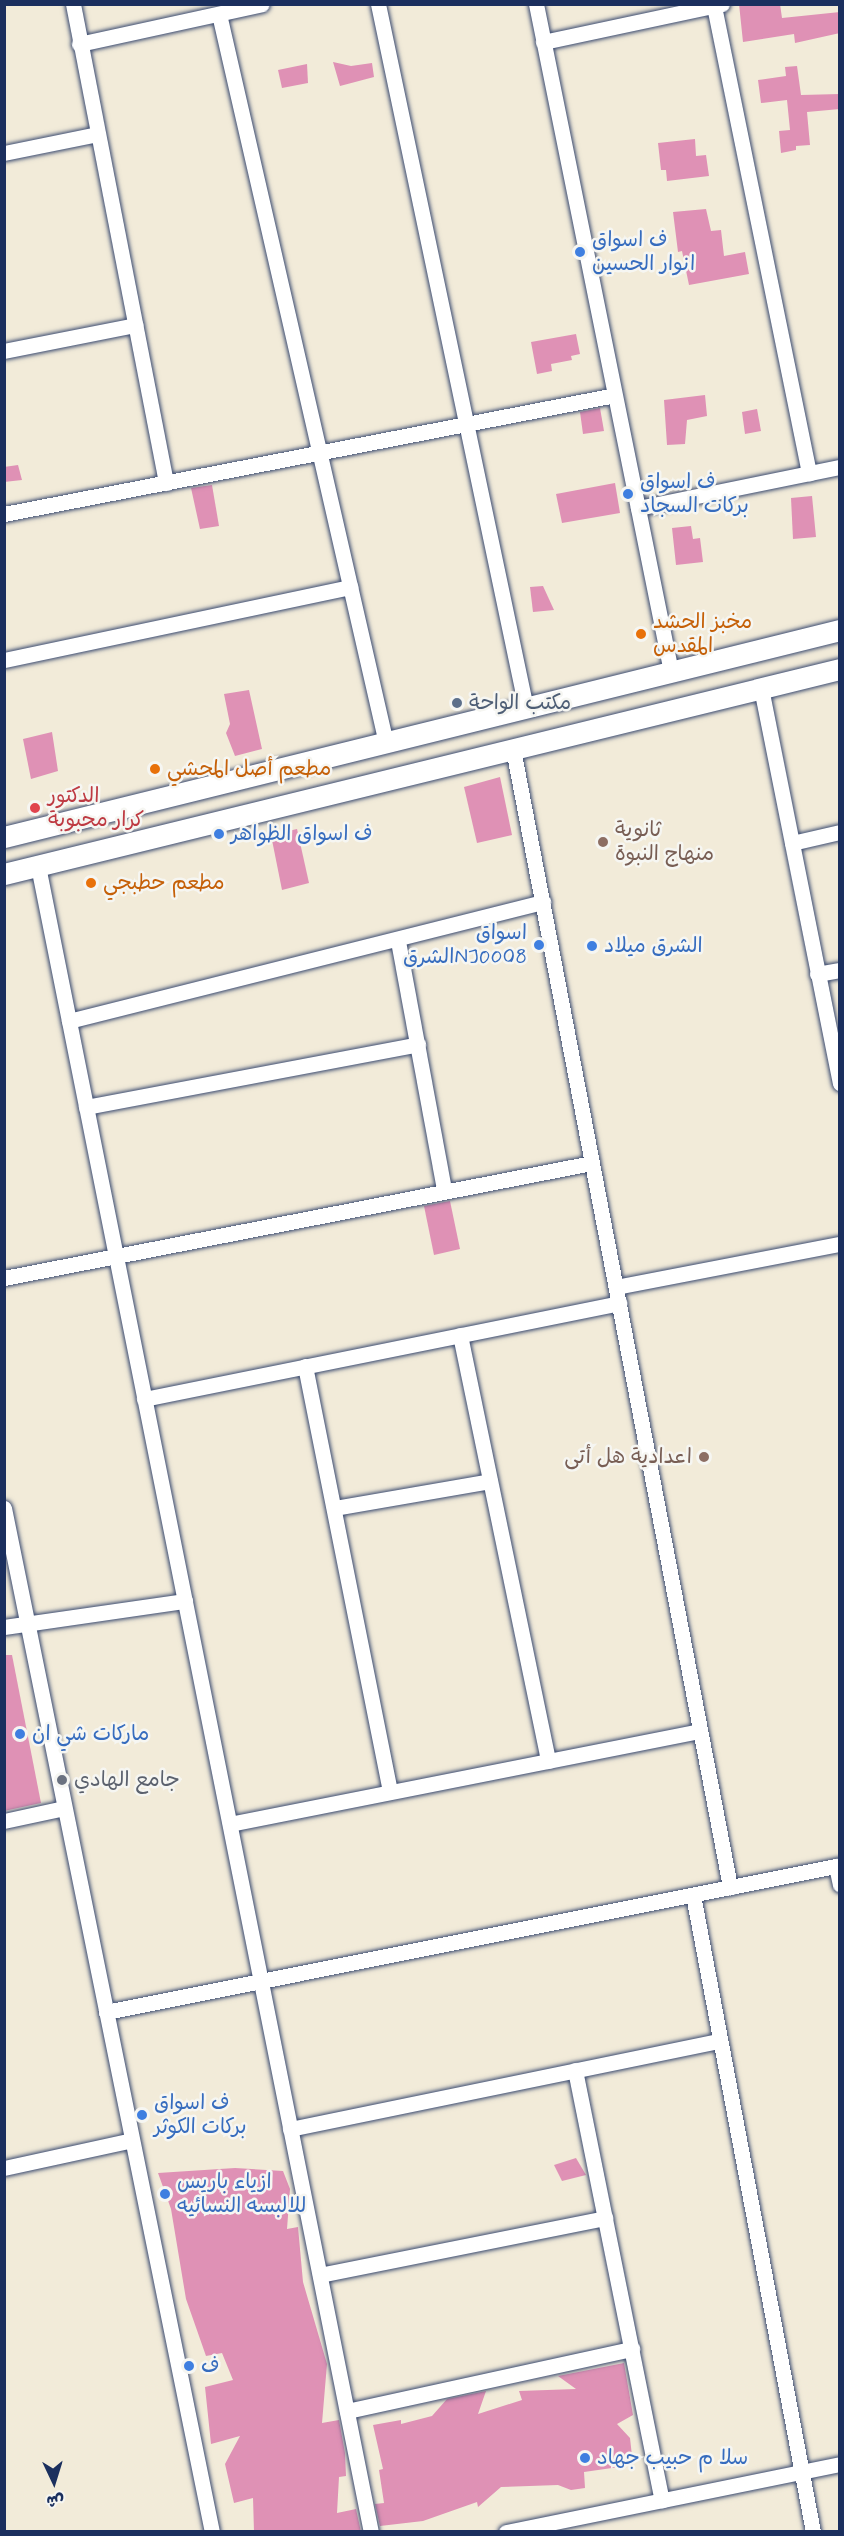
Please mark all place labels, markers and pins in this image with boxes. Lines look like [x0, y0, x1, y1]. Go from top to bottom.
place label: ف اسواق انوار الحسين [592, 227, 695, 277]
marker: ف اسواق انوار الحسين [573, 245, 587, 259]
place label: ف اسواق بركات السجاد [640, 469, 749, 519]
marker: ف اسواق بركات السجاد [621, 487, 635, 501]
place label: مخبز الحشد المقدس [653, 609, 752, 659]
marker: مخبز الحشد المقدس [634, 627, 648, 641]
place label: مكتب الواحة [469, 690, 571, 716]
marker: مكتب الواحة [450, 696, 464, 710]
place label: مطعم أصل المحشي [167, 756, 331, 782]
marker: مطعم أصل المحشي [148, 762, 162, 776]
place label: الدكتور كرار محبوبة [48, 783, 144, 833]
marker: الدكتور كرار محبوبة [26, 799, 44, 817]
place label: ثانوية منهاج النبوة [615, 817, 714, 867]
place label: ف اسواق الظواهر [231, 821, 373, 847]
marker: ف اسواق الظواهر [212, 827, 226, 841]
marker: ثانوية منهاج النبوة [596, 835, 610, 849]
place label: مطعم حطبجي [103, 870, 225, 896]
marker: مطعم حطبجي [84, 876, 98, 890]
place label: اسواق الشرقNJ0008 [403, 920, 527, 970]
place label: الشرق ميلاد [604, 933, 703, 959]
marker: اسواق الشرقNJ0008 [532, 938, 546, 952]
marker: الشرق ميلاد [585, 939, 599, 953]
place label: اعدادية هل أتى [564, 1444, 692, 1470]
marker: اعدادية هل أتى [697, 1450, 711, 1464]
place label: ماركات شي ان [32, 1721, 149, 1747]
marker: ماركات شي ان [13, 1727, 27, 1741]
place label: جامع الهادي [74, 1767, 180, 1793]
marker: جامع الهادي [55, 1773, 69, 1787]
place label: ف اسواق بركات الكوثر [154, 2090, 247, 2140]
marker: ف اسواق بركات الكوثر [135, 2108, 149, 2122]
place label: ازياء باريس للالبسه النسائيه [177, 2169, 306, 2219]
marker: ازياء باريس للالبسه النسائيه [158, 2187, 172, 2201]
place label: ف [201, 2353, 220, 2379]
marker: ف [182, 2359, 196, 2373]
place label: سلا م حبيب جهاد [597, 2445, 748, 2471]
marker: سلا م حبيب جهاد [578, 2451, 592, 2465]

